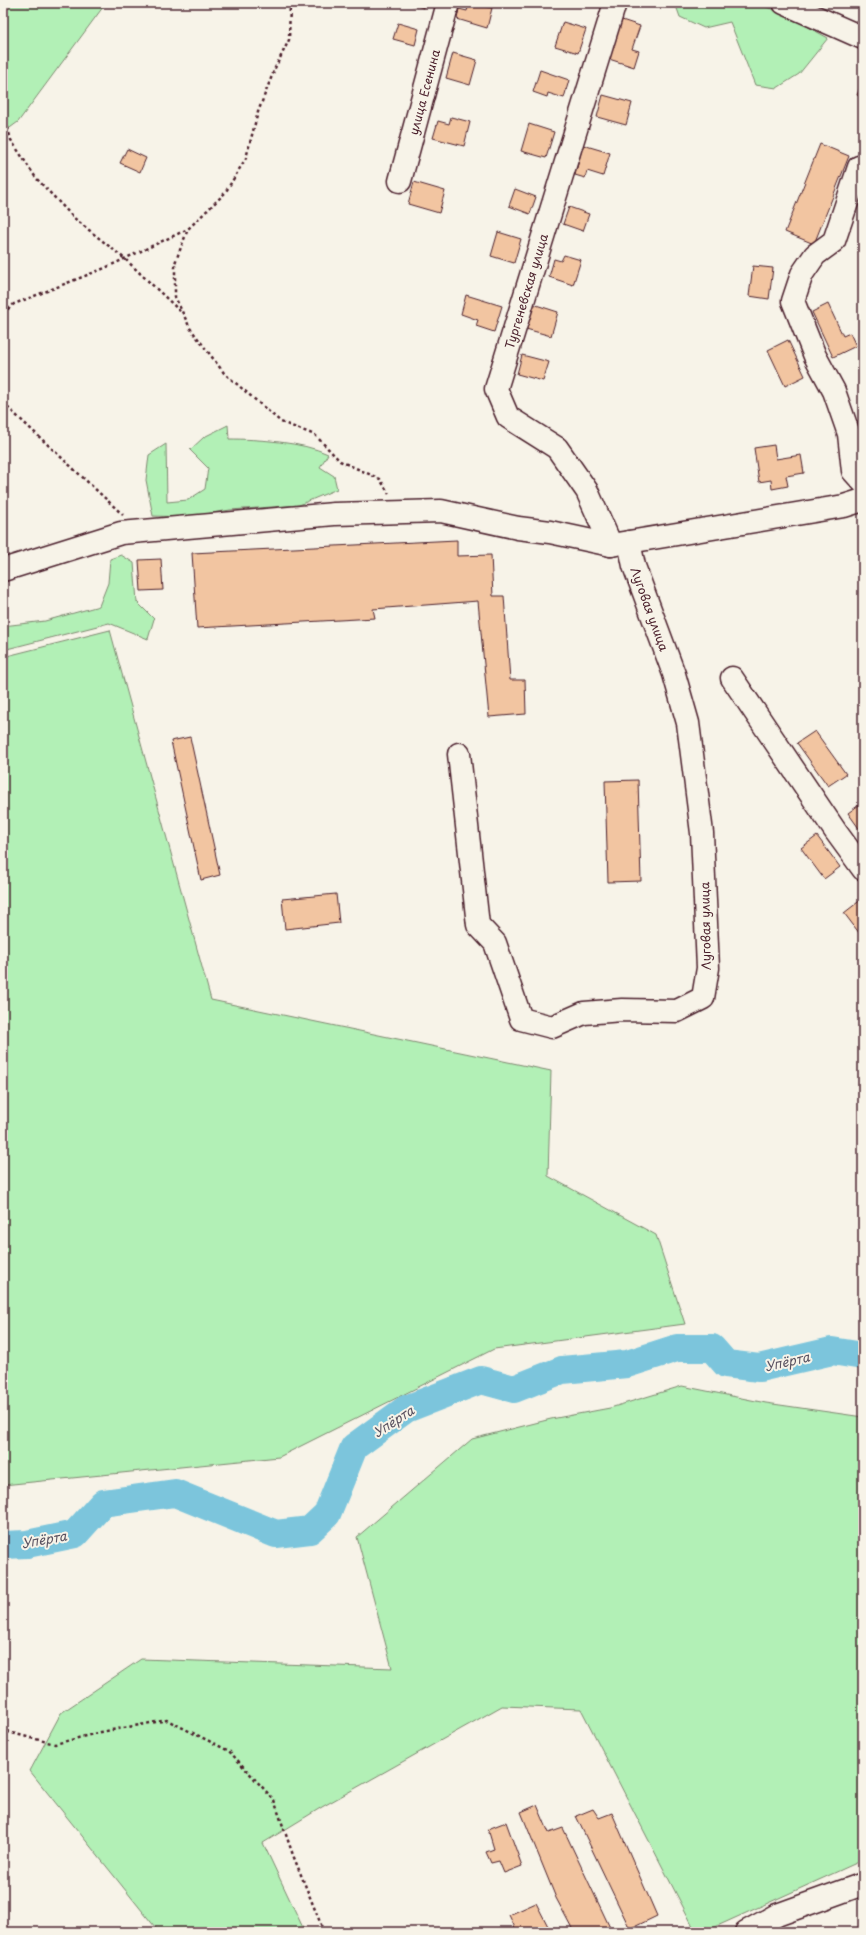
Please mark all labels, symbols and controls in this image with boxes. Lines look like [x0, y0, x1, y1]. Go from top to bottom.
street label: улица Есенина [404, 47, 444, 137]
street label: Тургеневская улица [500, 231, 552, 351]
street label: Луговая улица [626, 564, 674, 654]
street label: Луговая улица [695, 881, 715, 970]
water label: Упёрта [763, 1346, 812, 1375]
water label: Упёрта [369, 1400, 418, 1441]
water label: Упёрта [20, 1526, 69, 1552]

